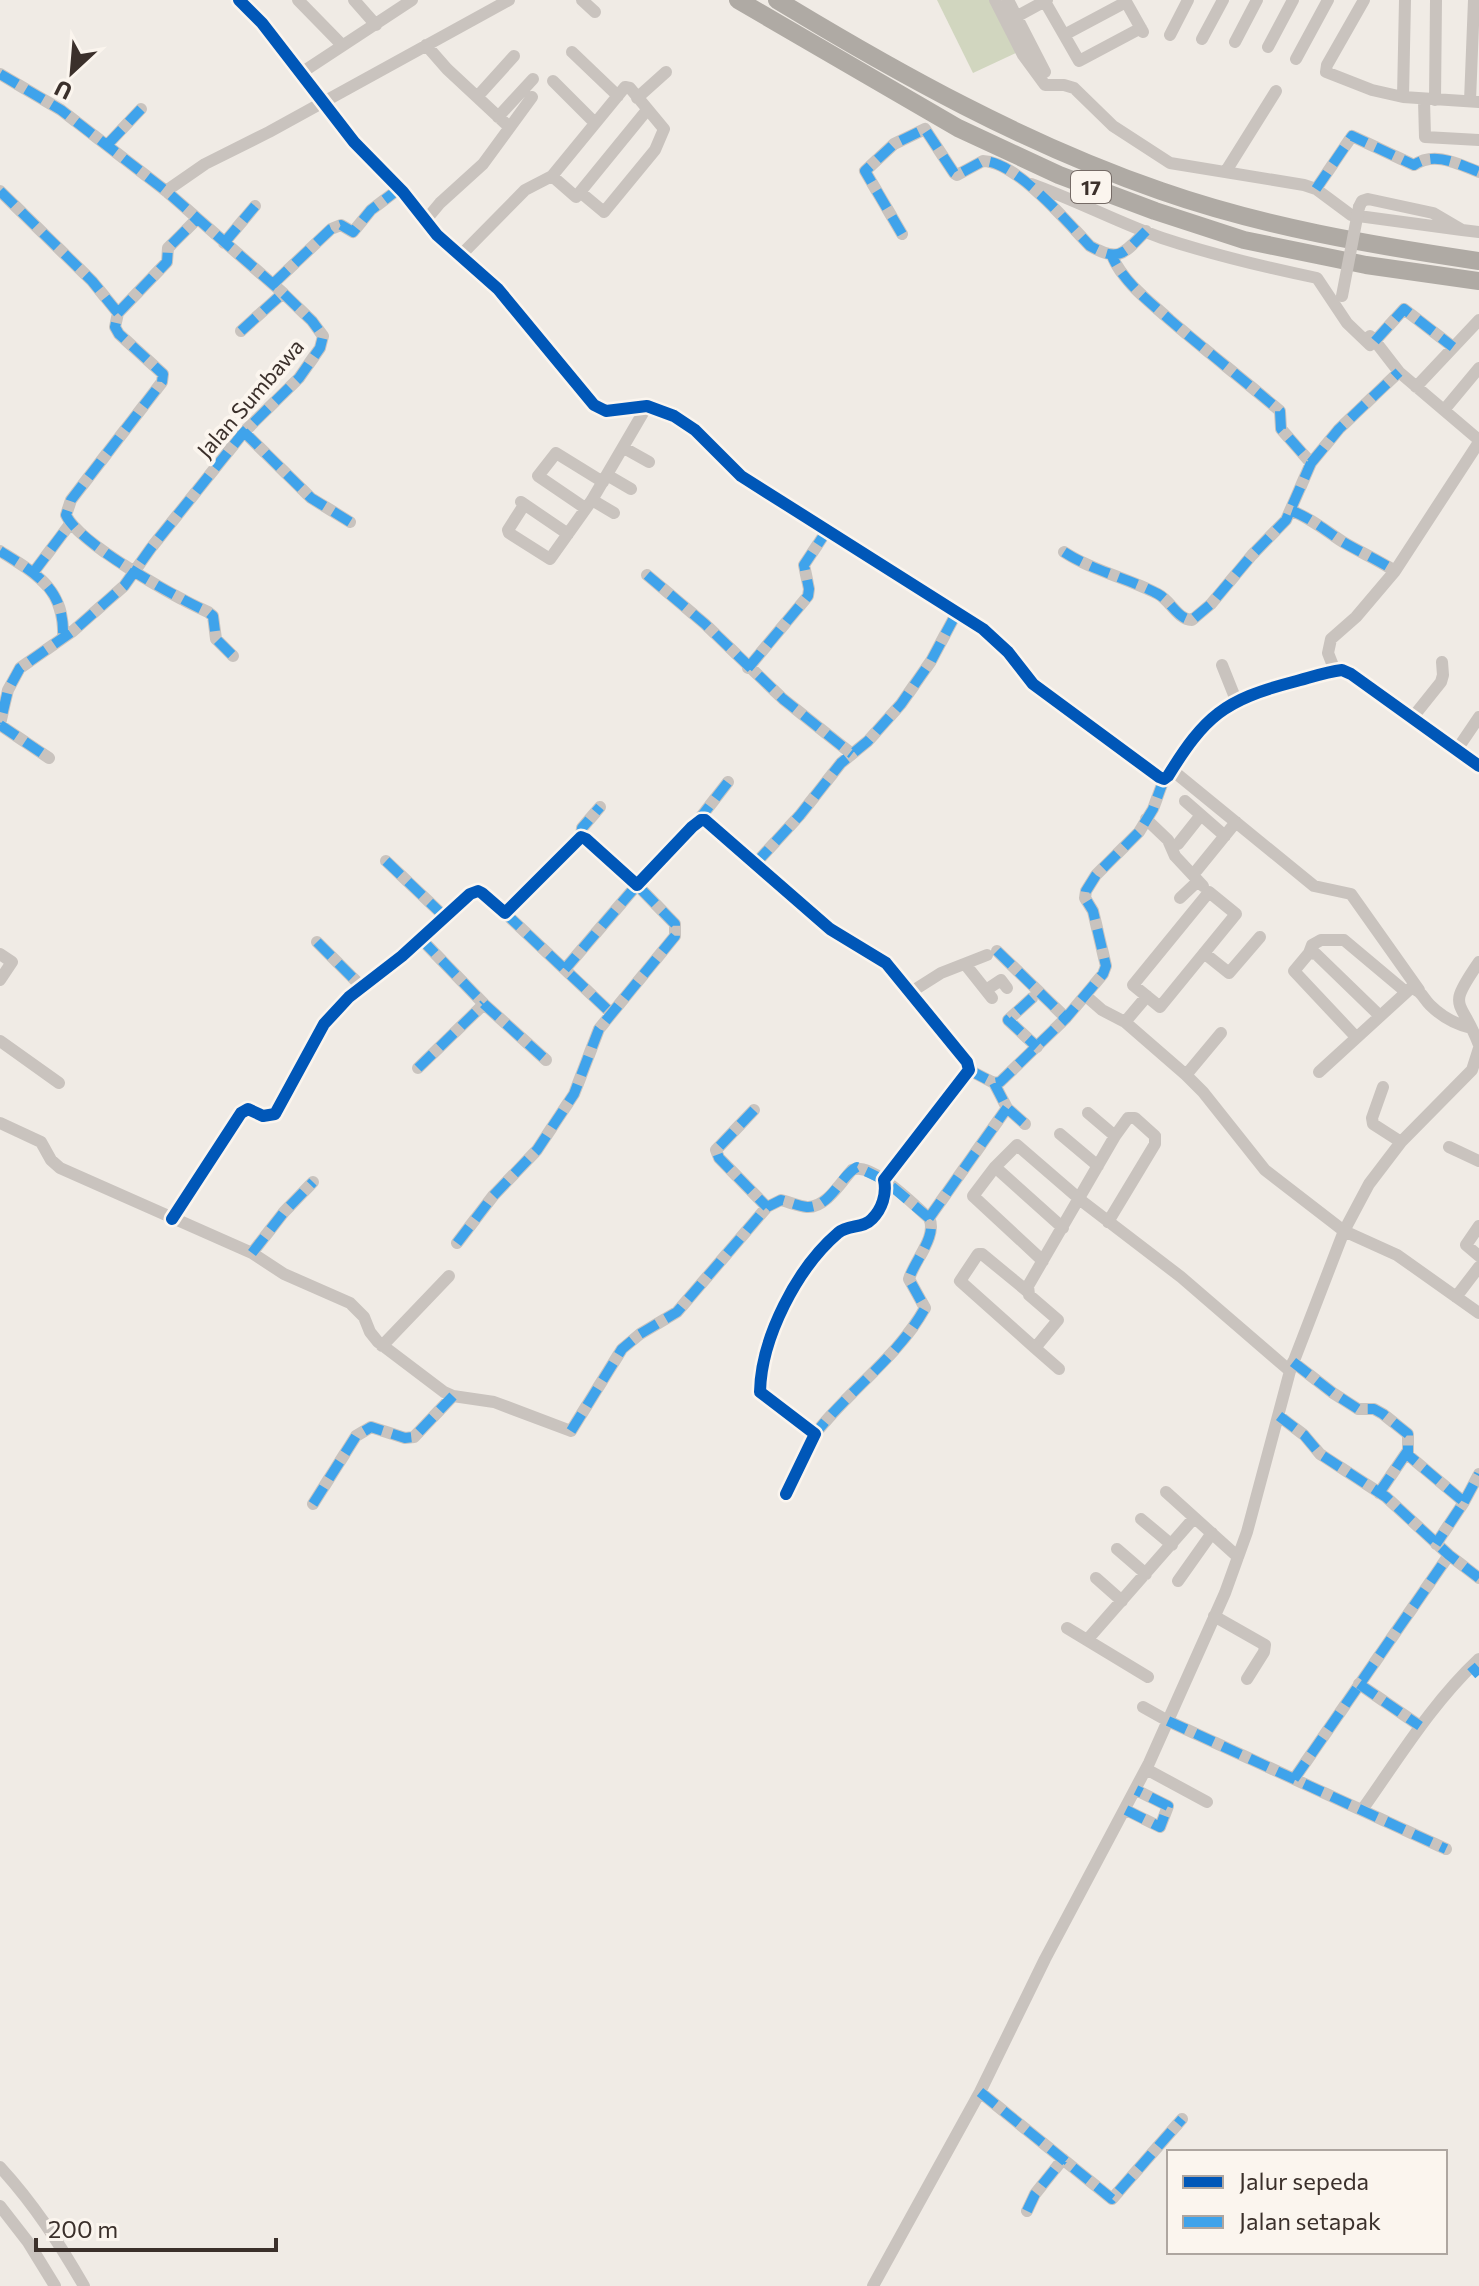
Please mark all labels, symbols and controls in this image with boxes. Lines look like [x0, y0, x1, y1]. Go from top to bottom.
north arrow [32, 32, 112, 112]
text: U [50, 75, 76, 106]
road number: 17 [1071, 171, 1111, 203]
street label: Jalan Sumbawa [191, 333, 309, 463]
legend [1167, 2150, 1447, 2254]
text: Jalur sepeda [1239, 2166, 1369, 2195]
scale bar [36, 2202, 276, 2252]
text: Jalan setapak [1239, 2206, 1381, 2235]
text: 200 m [48, 2214, 118, 2243]

